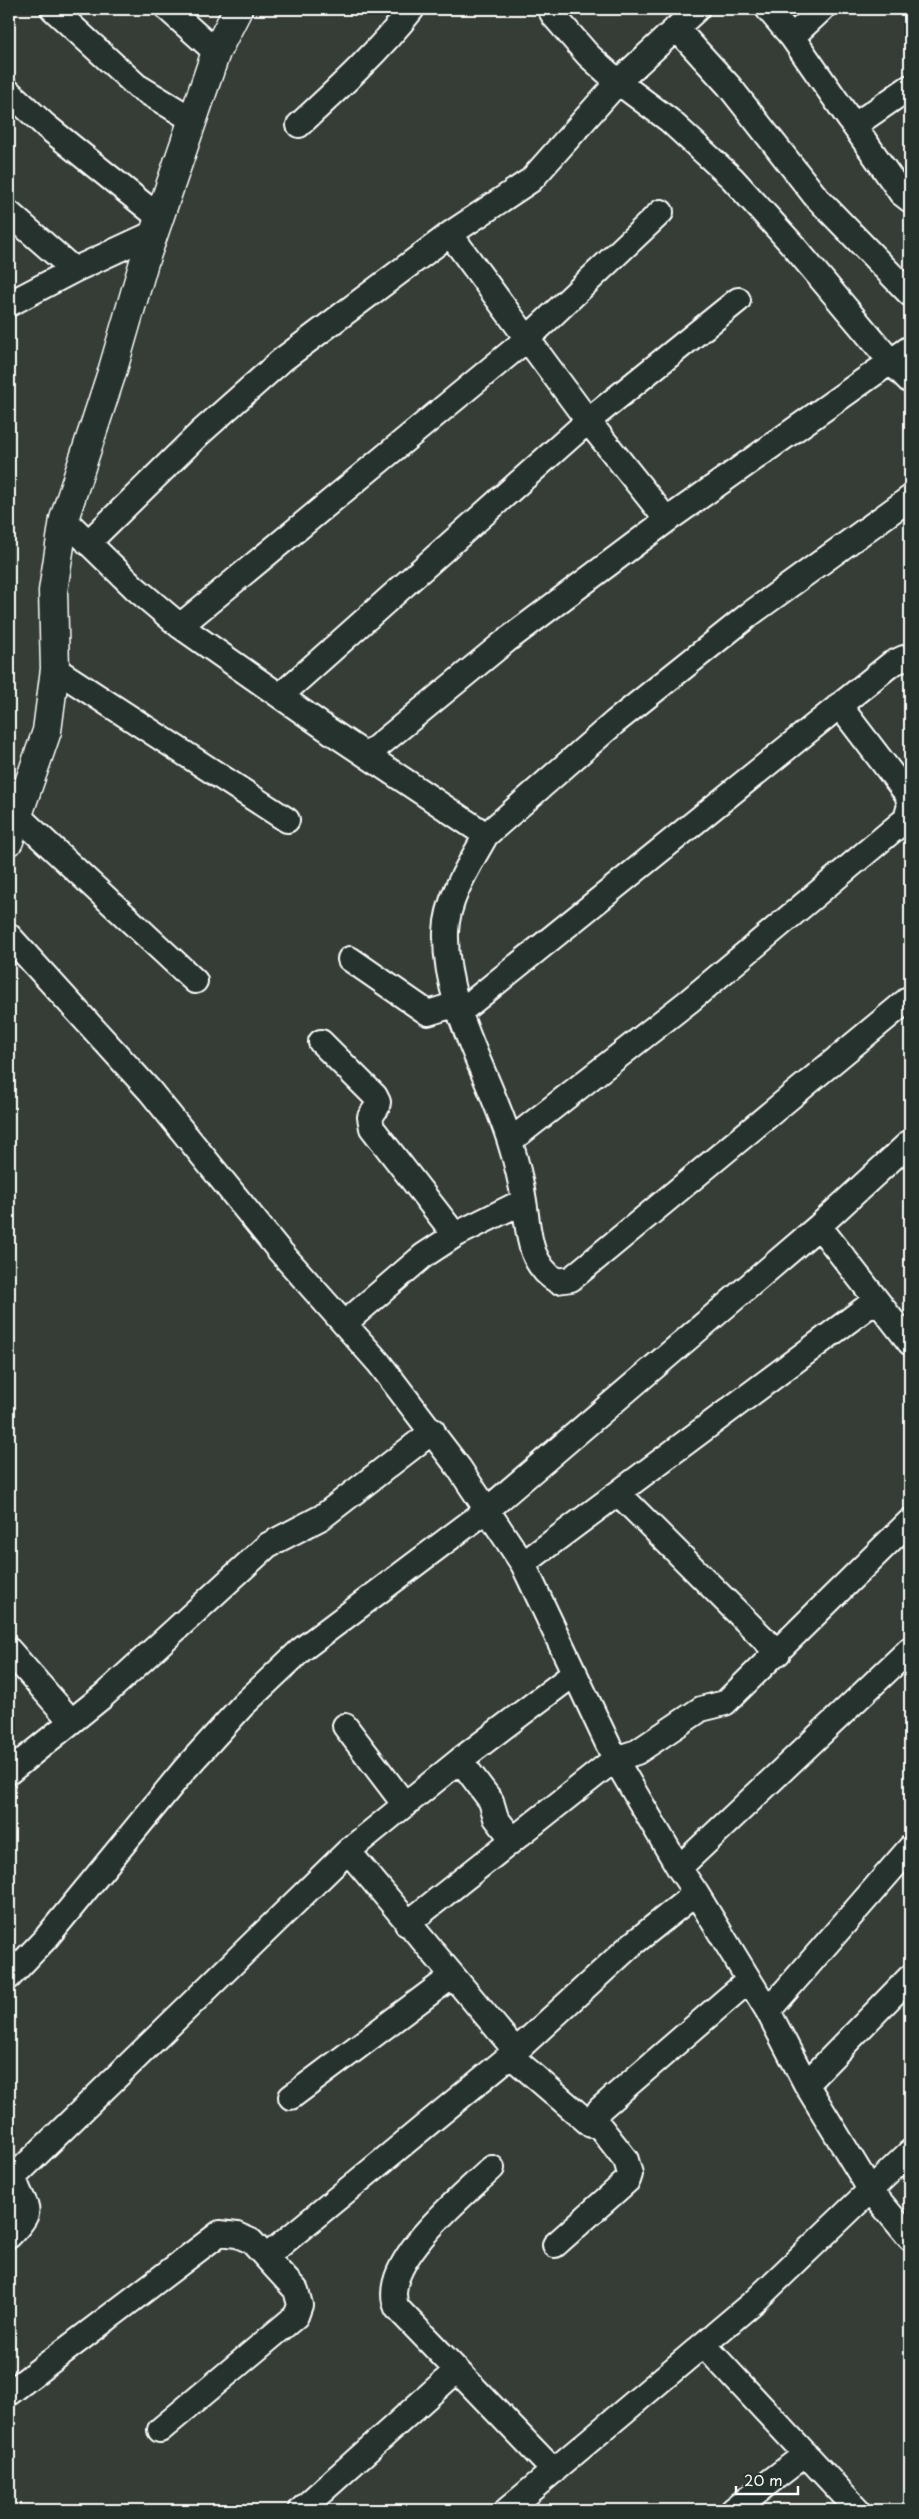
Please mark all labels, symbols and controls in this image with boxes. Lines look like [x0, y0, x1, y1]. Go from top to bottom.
scale bar [736, 2464, 799, 2496]
text: 20 m [744, 2468, 783, 2491]

